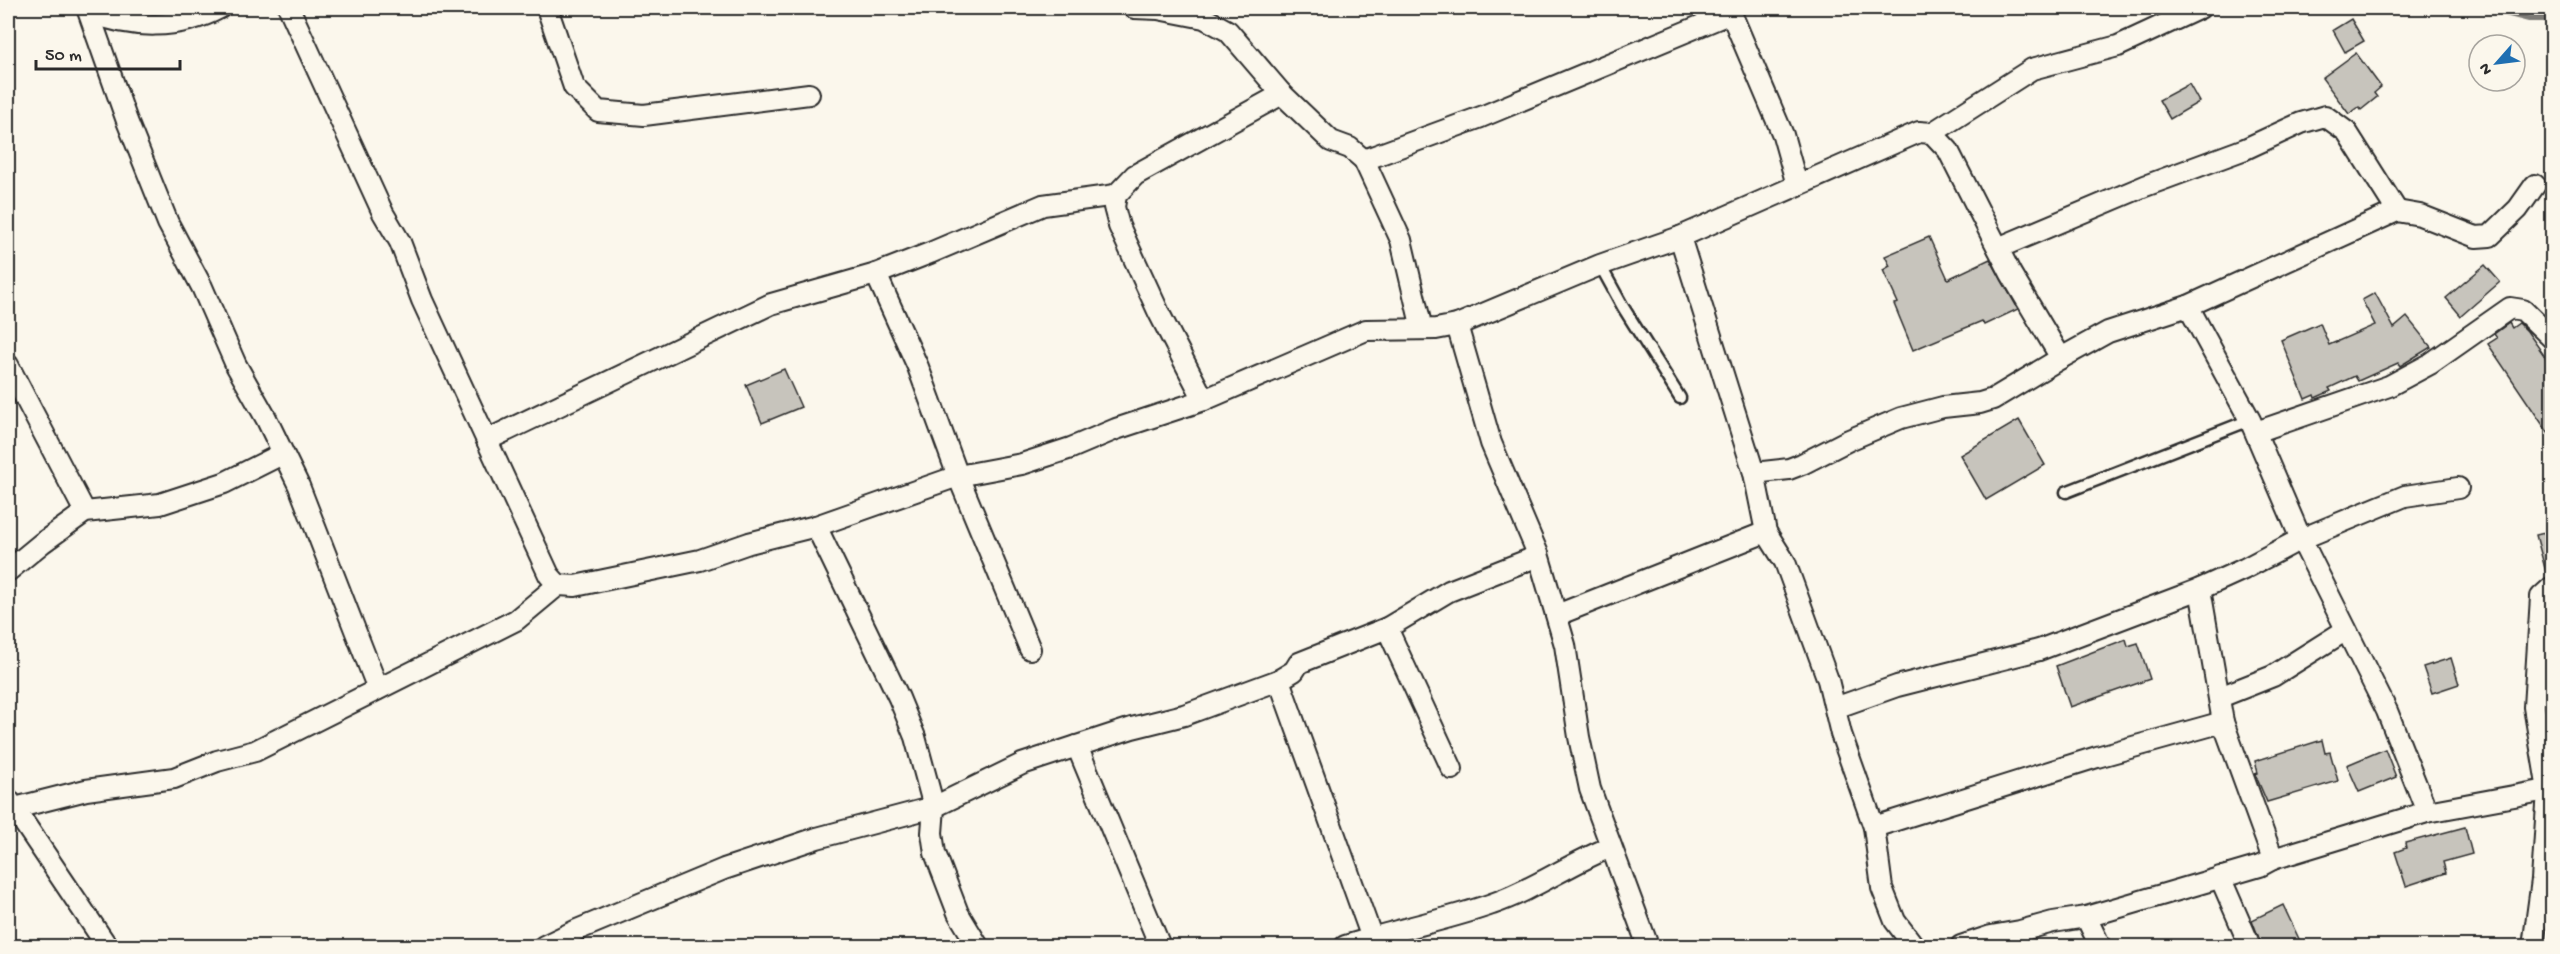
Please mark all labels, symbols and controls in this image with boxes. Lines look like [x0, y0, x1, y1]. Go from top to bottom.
scale bar [36, 33, 180, 71]
north arrow [2467, 33, 2527, 93]
text: 50 m [45, 46, 82, 67]
text: N [2476, 59, 2498, 77]

